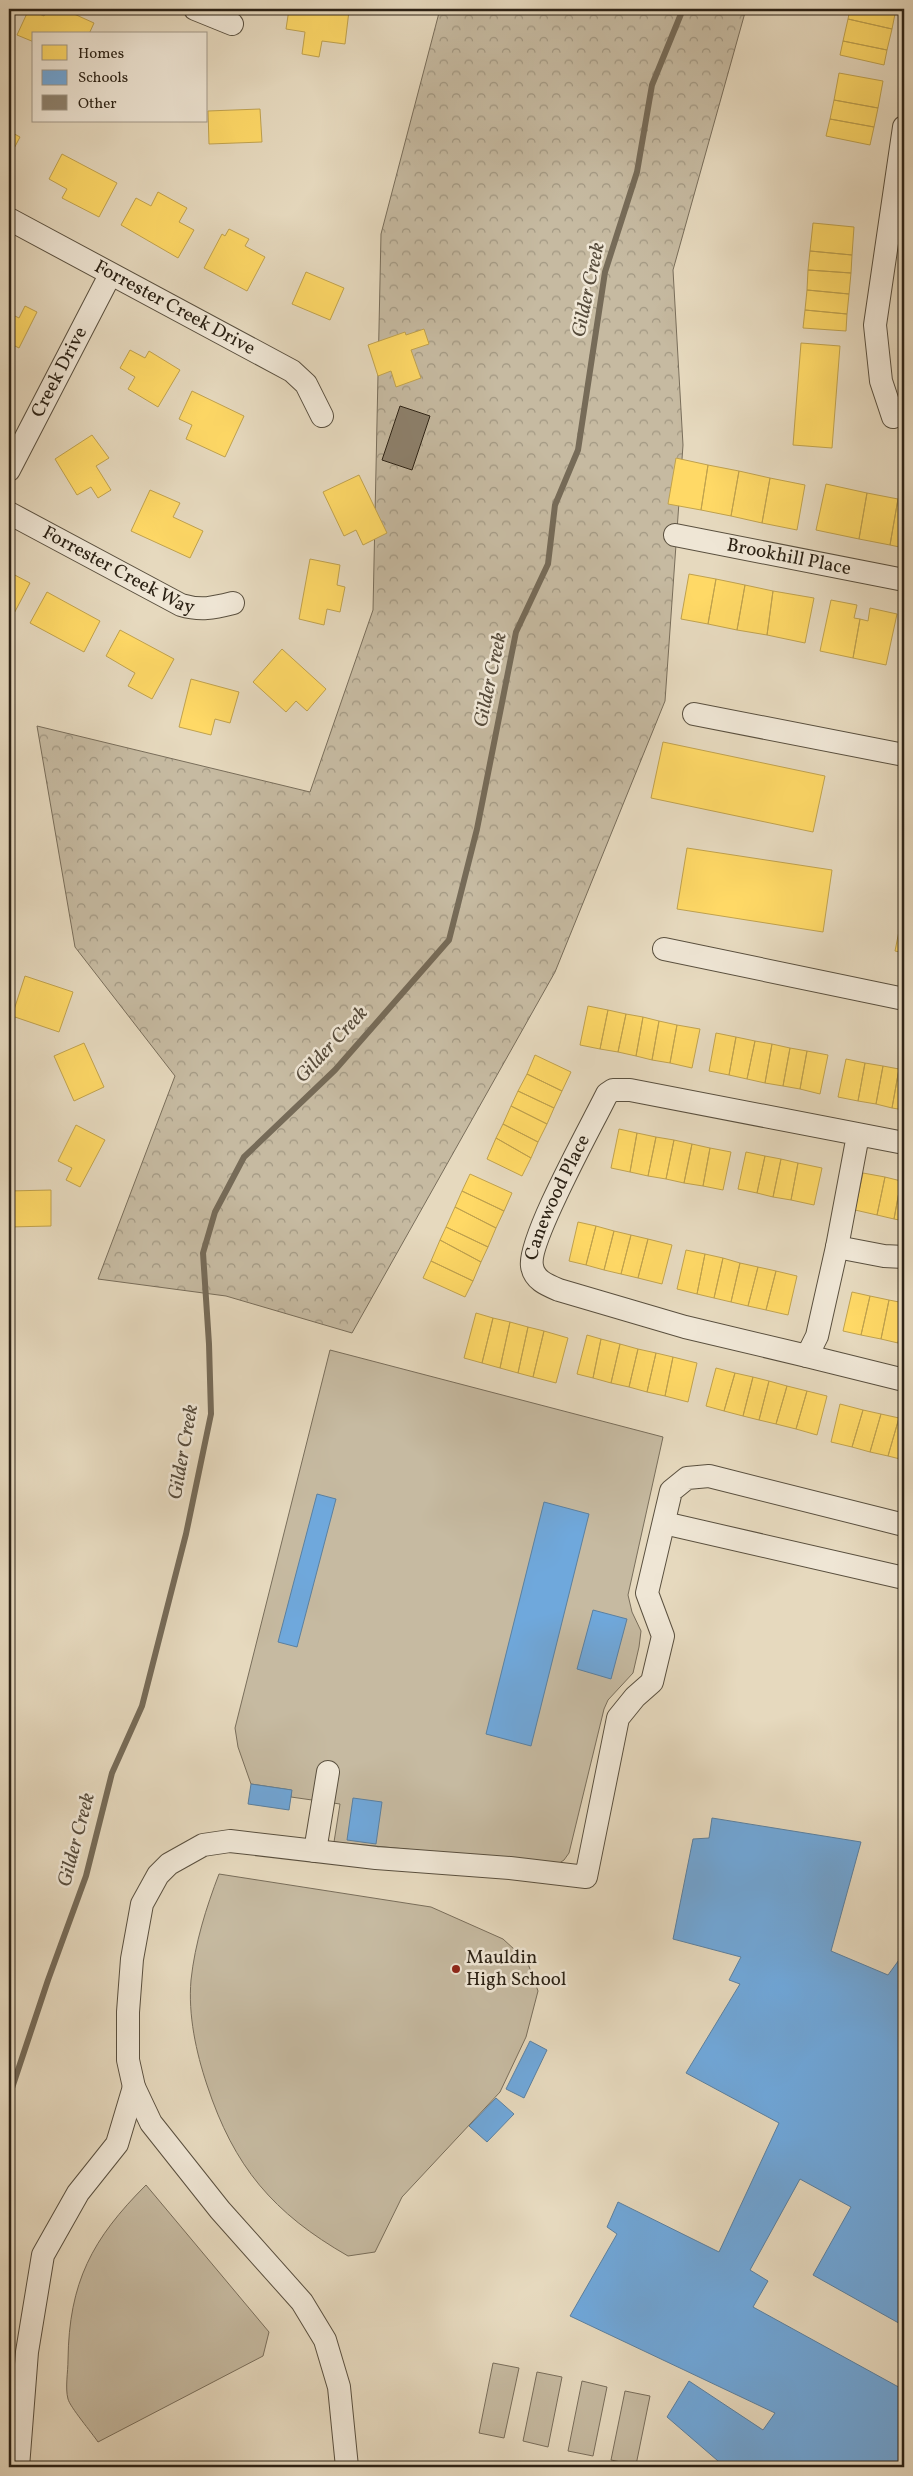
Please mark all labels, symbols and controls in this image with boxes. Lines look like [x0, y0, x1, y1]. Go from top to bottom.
legend [32, 32, 208, 122]
text: Homes [78, 44, 124, 65]
text: Schools [78, 68, 128, 89]
text: Other [78, 94, 117, 115]
water label: Gilder Creek [565, 240, 613, 340]
street label: Forrester Creek Drive [90, 254, 260, 362]
street label: Creek Drive [25, 322, 94, 422]
street label: Forrester Creek Way [38, 520, 197, 621]
street label: Brookhill Place [724, 532, 853, 582]
water label: Gilder Creek [467, 630, 515, 730]
water label: Gilder Creek [289, 1000, 375, 1090]
street label: Canewood Place [519, 1130, 597, 1263]
water label: Gilder Creek [162, 1402, 206, 1502]
water label: Gilder Creek [51, 1790, 103, 1890]
place label: Mauldin High School [466, 1945, 567, 1993]
marker: Mauldin High School [450, 1963, 462, 1975]

